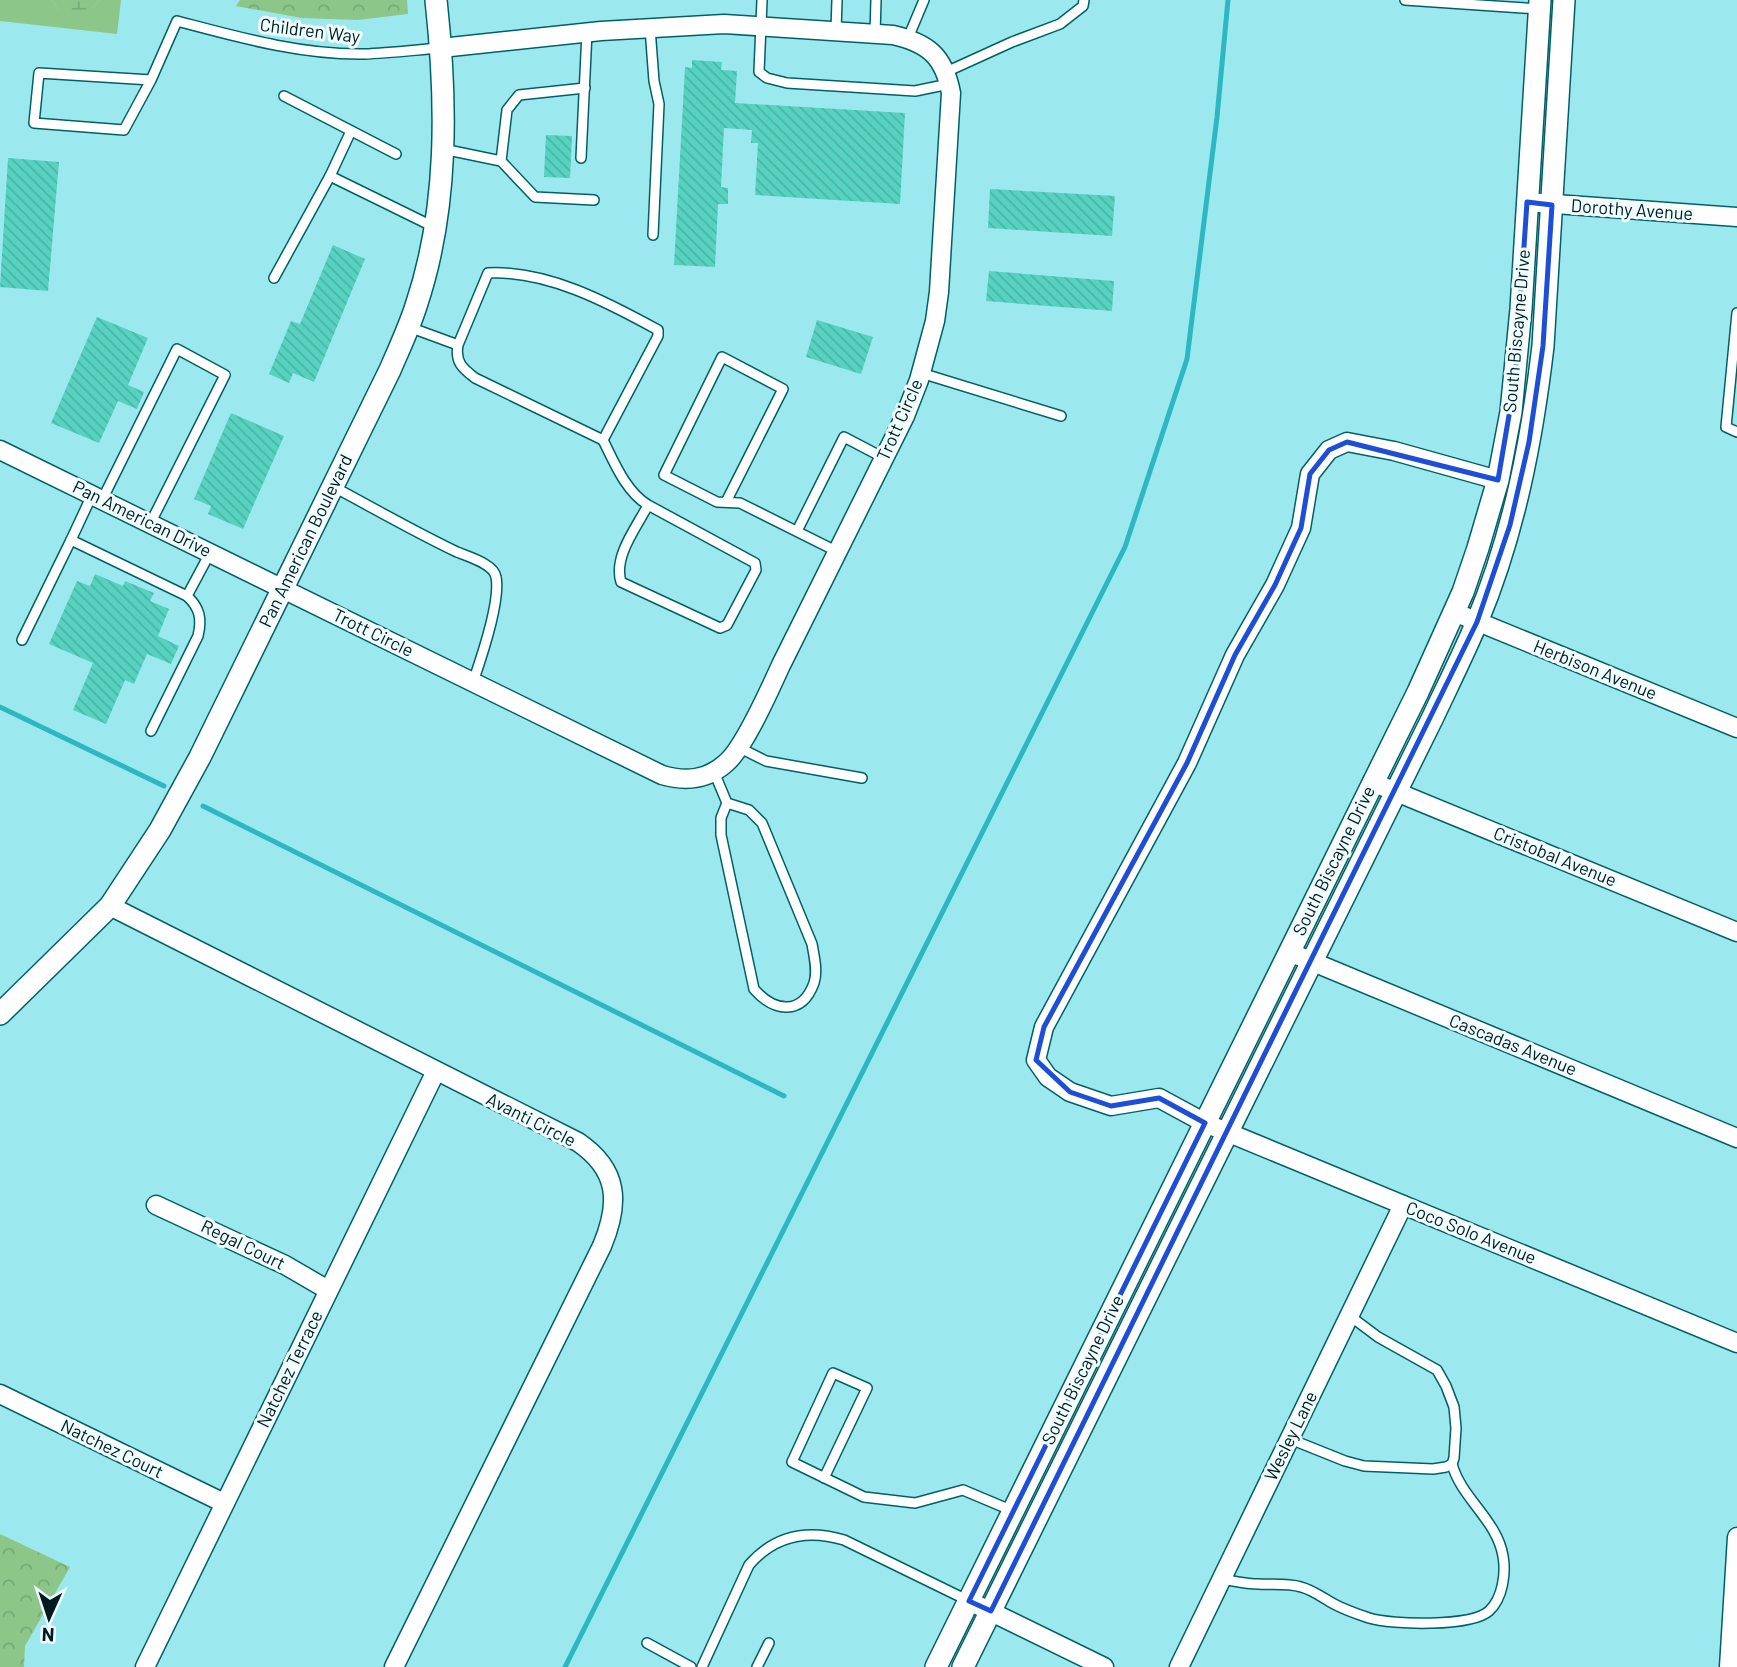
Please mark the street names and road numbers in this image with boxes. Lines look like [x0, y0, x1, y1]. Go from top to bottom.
street label: Children Way [259, 13, 362, 47]
street label: Dorothy Avenue [1570, 194, 1694, 224]
street label: South Biscayne Drive [1498, 248, 1534, 414]
street label: Trott Circle [871, 375, 927, 464]
street label: Pan American Boulevard [254, 451, 357, 631]
street label: Pan American Drive [70, 475, 215, 561]
street label: Trott Circle [329, 603, 417, 661]
street label: Herbison Avenue [1530, 634, 1660, 704]
street label: South Biscayne Drive [1287, 782, 1379, 939]
street label: Cristobal Avenue [1491, 821, 1620, 891]
street label: Cascadas Avenue [1446, 1008, 1580, 1080]
street label: Avanti Circle [483, 1087, 580, 1151]
street label: Coco Solo Avenue [1403, 1196, 1540, 1268]
street label: Regal Court [198, 1214, 289, 1274]
street label: South Biscayne Drive [1036, 1291, 1128, 1448]
street label: Natchez Terrace [251, 1306, 327, 1431]
street label: Wesley Lane [1259, 1387, 1321, 1484]
street label: Natchez Court [58, 1414, 167, 1482]

